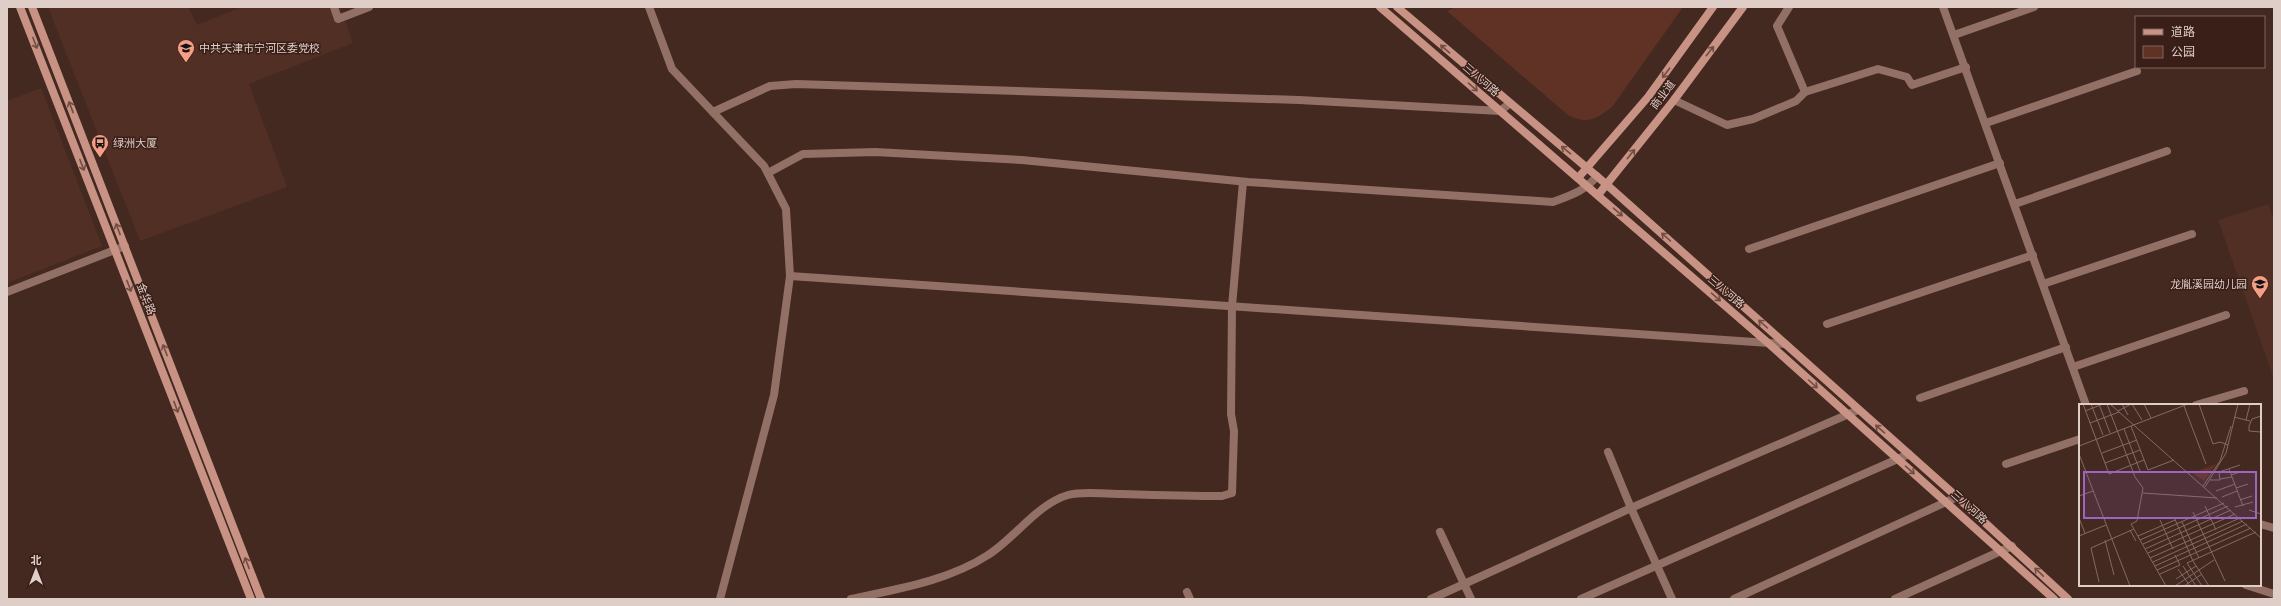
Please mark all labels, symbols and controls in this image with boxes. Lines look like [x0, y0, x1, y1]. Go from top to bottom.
legend [2135, 16, 2265, 68]
text: 道路 [2171, 25, 2195, 39]
one-way arrow [31, 37, 39, 49]
school or university icon: 中共天津市宁河区委党校 [176, 38, 196, 63]
place label: 中共天津市宁河区委党校 [199, 42, 320, 55]
one-way arrow [1440, 44, 1450, 53]
one-way arrow [1706, 45, 1714, 56]
text: 公园 [2171, 45, 2195, 59]
street label: 三八河路 [1460, 61, 1502, 99]
one-way arrow [1662, 67, 1670, 78]
street label: 商业道 [1648, 78, 1678, 112]
one-way arrow [1467, 83, 1478, 92]
one-way arrow [67, 102, 75, 114]
bus stop icon: 绿洲大厦 [90, 133, 110, 158]
place label: 绿洲大厦 [113, 137, 157, 150]
one-way arrow [1560, 146, 1571, 155]
one-way arrow [1626, 149, 1635, 159]
one-way arrow [78, 158, 86, 170]
one-way arrow [1612, 208, 1623, 217]
one-way arrow [113, 223, 121, 235]
one-way arrow [1660, 233, 1671, 242]
street label: 三八河路 [1705, 273, 1747, 311]
school or university icon: 龙胤溪园幼儿园 [2250, 274, 2270, 299]
place label: 龙胤溪园幼儿园 [2170, 278, 2247, 291]
one-way arrow [125, 279, 133, 291]
street label: 金华路 [134, 281, 158, 317]
one-way arrow [1711, 293, 1721, 302]
one-way arrow [1757, 319, 1768, 328]
one-way arrow [160, 344, 168, 356]
one-way arrow [1808, 379, 1819, 388]
one-way arrow [172, 400, 180, 412]
inset map [2079, 404, 2261, 586]
one-way arrow [1876, 425, 1886, 434]
one-way arrow [1905, 465, 1915, 474]
street label: 三八河路 [1948, 487, 1990, 527]
north arrow [16, 550, 56, 590]
text: 北 [31, 554, 42, 567]
one-way arrow [242, 557, 250, 569]
one-way arrow [2035, 568, 2045, 577]

